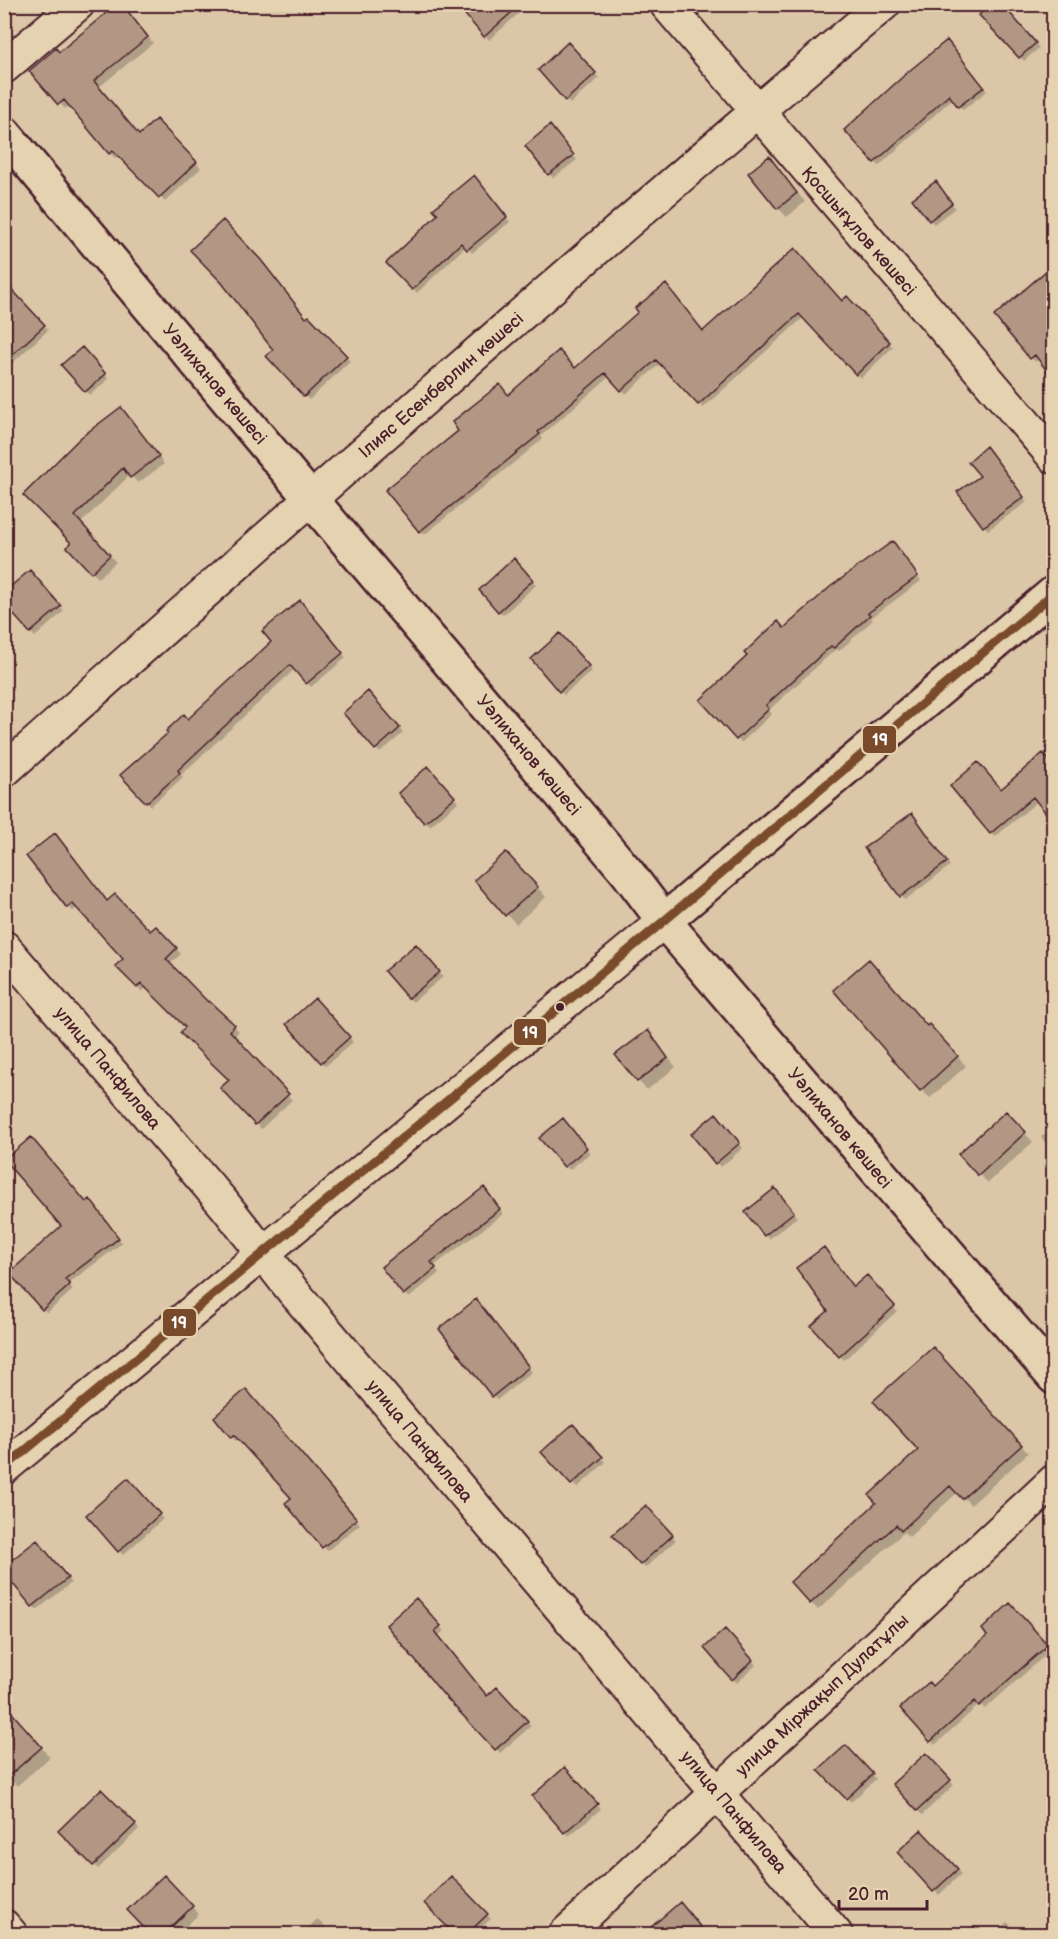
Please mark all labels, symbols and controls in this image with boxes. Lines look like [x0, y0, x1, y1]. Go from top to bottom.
street label: Қосшығұлов көшесі [797, 162, 920, 300]
street label: Ілияс Есенберлин көшесі [355, 308, 528, 463]
street label: Уәлиханов көшесі [158, 320, 271, 449]
street label: Уәлиханов көшесі [472, 691, 585, 820]
line badge: 19 [862, 725, 897, 754]
text: 19 [872, 731, 888, 750]
unlabelled marker [554, 1001, 566, 1013]
street label: улица Панфилова [50, 1003, 165, 1134]
line badge: 19 [513, 1018, 547, 1046]
text: 19 [522, 1024, 538, 1043]
street label: Уәлиханов көшесі [783, 1064, 896, 1193]
line badge: 19 [162, 1308, 197, 1337]
text: 19 [171, 1314, 187, 1333]
street label: улица Панфилова [362, 1376, 477, 1507]
street label: улица Міржақып Дулатұлы [732, 1610, 913, 1781]
street label: улица Панфилова [676, 1747, 791, 1878]
scale bar [839, 1873, 928, 1911]
text: 20 m [848, 1884, 889, 1905]

